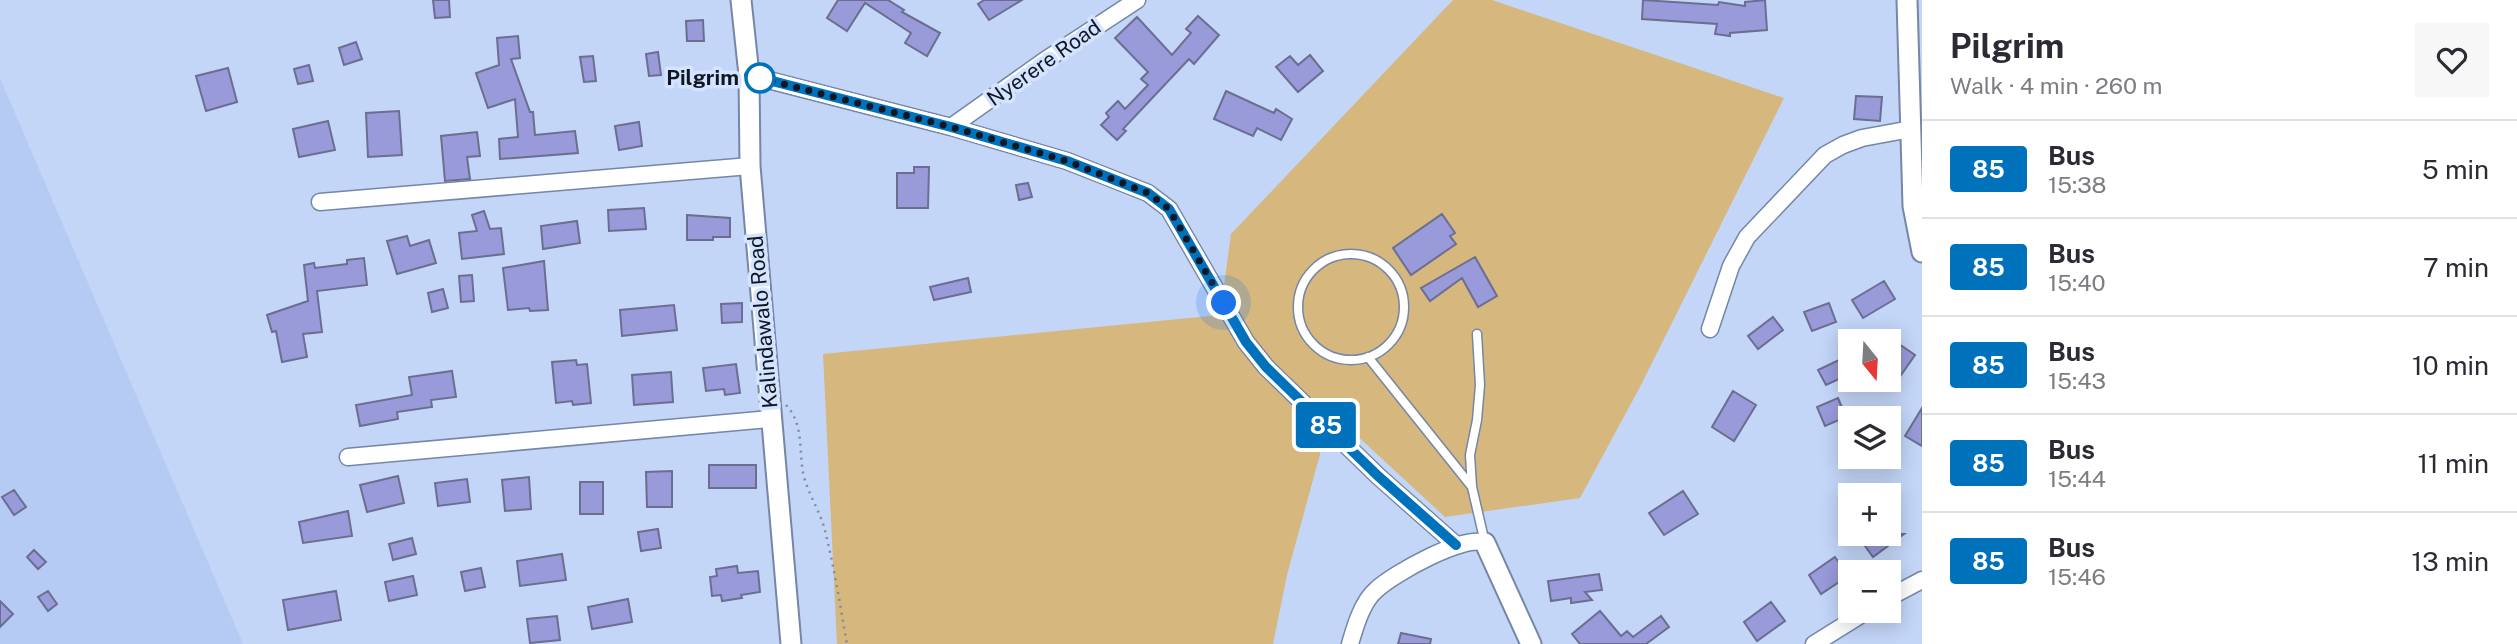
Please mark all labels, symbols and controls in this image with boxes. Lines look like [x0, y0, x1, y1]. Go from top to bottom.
street label: Nyerere Road [982, 14, 1105, 111]
button: heart [2415, 23, 2489, 97]
text: Pilgrim [1950, 27, 2064, 65]
marker: Pilgrim [745, 63, 775, 93]
place label: Pilgrim [666, 65, 739, 90]
text: Walk · 4 min · 260 m [1950, 72, 2163, 99]
text: Bus [2048, 140, 2095, 171]
text: 5 min [2422, 154, 2489, 185]
text: 85 [1972, 155, 2005, 183]
text: 15:38 [2048, 171, 2107, 198]
street label: Kalindawalo Road [742, 235, 783, 410]
text: Bus [2048, 238, 2095, 269]
text: 7 min [2423, 252, 2489, 283]
text: 85 [1972, 253, 2005, 281]
text: 15:40 [2048, 269, 2106, 296]
your location [1206, 285, 1241, 320]
north arrow [1838, 329, 1900, 392]
map controls [1838, 329, 1901, 623]
text: Bus [2048, 336, 2095, 367]
text: 10 min [2412, 350, 2489, 381]
text: 85 [1972, 351, 2005, 379]
text: 15:43 [2048, 367, 2106, 394]
line badge: 85 [1294, 402, 1358, 448]
button: layers [1838, 406, 1901, 469]
text: 85 [1310, 411, 1342, 439]
text: Bus [2048, 434, 2095, 465]
text: 11 min [2417, 448, 2489, 479]
text: 85 [1972, 449, 2005, 477]
text: 15:44 [2048, 465, 2106, 492]
button: + [1838, 483, 1901, 546]
text: Bus [2048, 532, 2095, 563]
text: 13 min [2412, 546, 2489, 577]
text: 85 [1972, 547, 2005, 575]
button: − [1838, 560, 1901, 623]
text: 15:46 [2048, 563, 2106, 590]

